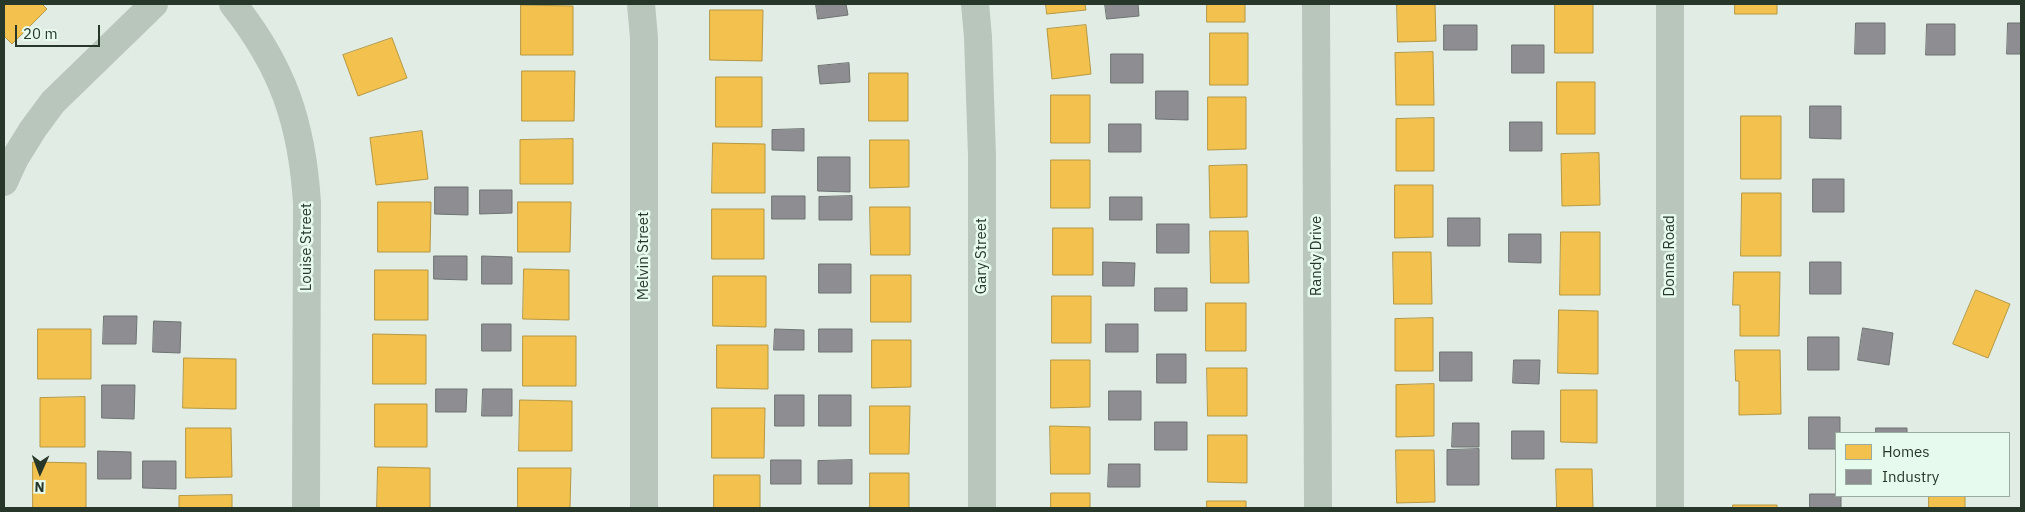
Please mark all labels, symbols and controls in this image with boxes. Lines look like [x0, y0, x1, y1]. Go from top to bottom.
scale bar [18, 15, 102, 47]
text: 20 m [23, 24, 58, 43]
street label: Louise Street [298, 203, 316, 291]
street label: Melvin Street [635, 212, 653, 300]
street label: Donna Road [1661, 215, 1679, 297]
street label: Randy Drive [1308, 216, 1326, 296]
street label: Gary Street [973, 218, 991, 294]
legend [1835, 432, 2010, 497]
text: Homes [1882, 442, 1930, 461]
north arrow [15, 447, 65, 497]
text: Industry [1882, 467, 1939, 486]
text: N [34, 478, 45, 496]

